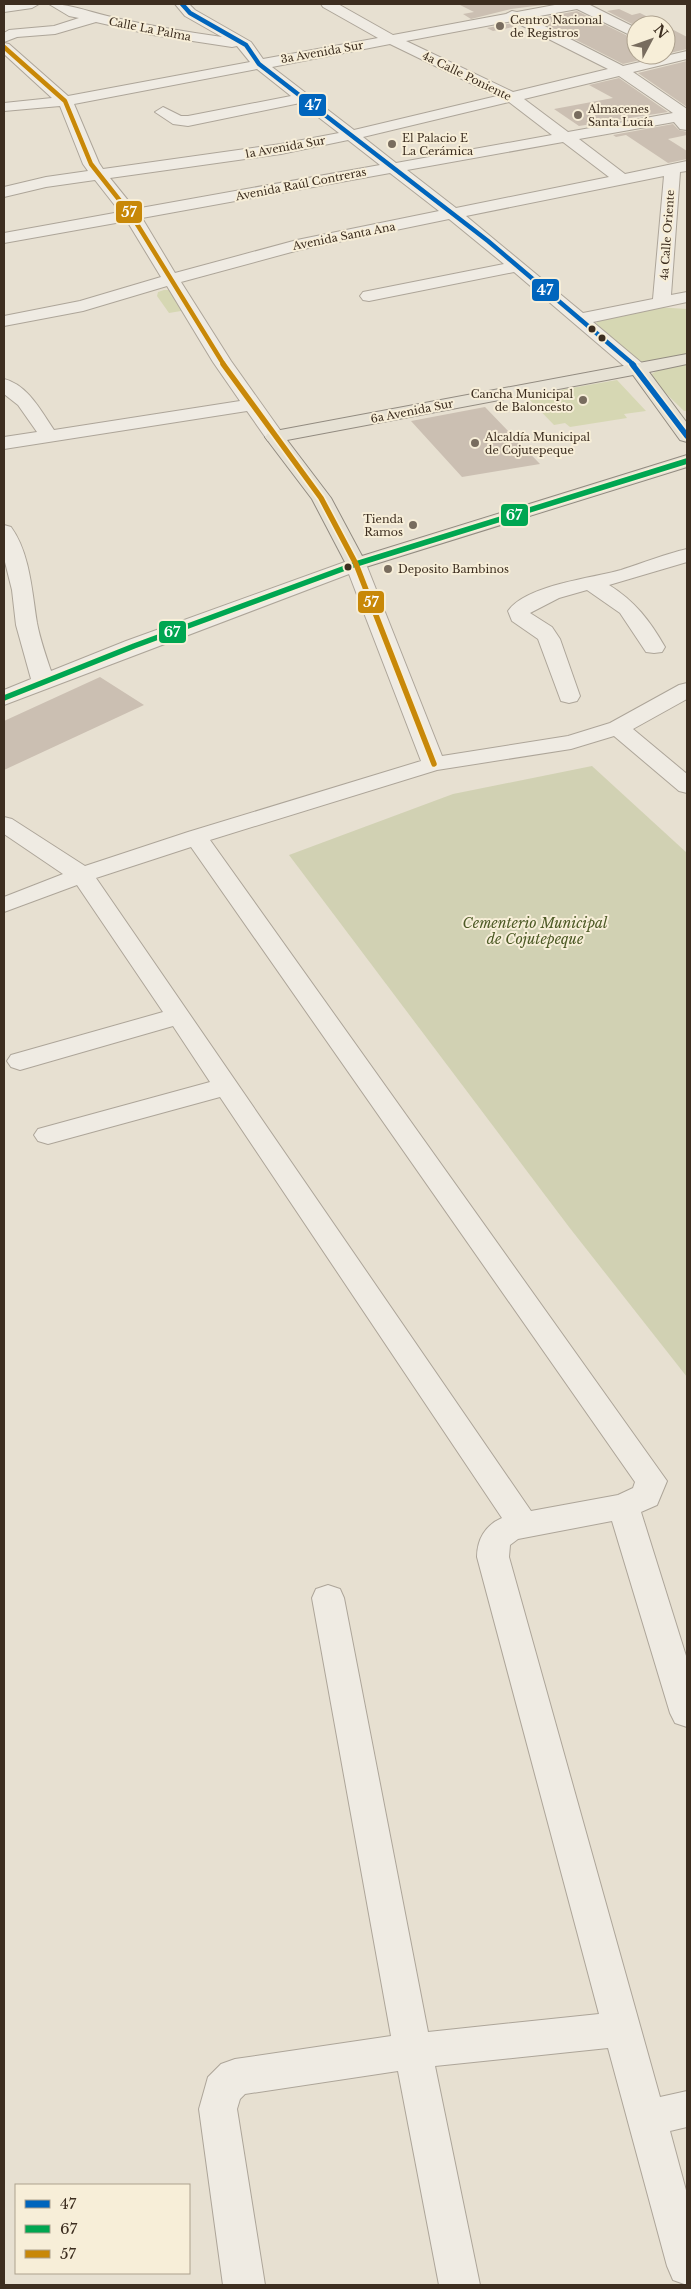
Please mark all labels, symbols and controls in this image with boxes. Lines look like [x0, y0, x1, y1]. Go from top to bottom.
place label: Centro Nacional de Registros [510, 13, 602, 40]
street label: Calle La Palma [108, 14, 193, 44]
north arrow [626, 15, 676, 65]
marker: Centro Nacional de Registros [494, 20, 506, 32]
text: N [650, 21, 672, 42]
street label: 3a Avenida Sur [280, 38, 365, 66]
street label: 4a Calle Poniente [420, 48, 514, 104]
line badge: 47 [298, 93, 327, 117]
text: 47 [305, 96, 322, 114]
place label: Almacenes Santa Lucía [587, 102, 654, 129]
marker: Almacenes Santa Lucía [572, 109, 584, 121]
place label: El Palacio E La Cerámica [402, 131, 474, 158]
street label: 1a Avenida Sur [243, 133, 327, 161]
marker: El Palacio E La Cerámica [386, 138, 398, 150]
street label: Avenida Raúl Contreras [233, 164, 368, 204]
street label: 4a Calle Oriente [657, 189, 677, 281]
line badge: 57 [115, 200, 143, 224]
text: 57 [121, 203, 138, 221]
street label: Avenida Santa Ana [290, 219, 397, 253]
line badge: 47 [531, 278, 560, 302]
text: 47 [537, 281, 554, 299]
unlabelled marker [587, 324, 597, 334]
unlabelled marker [597, 333, 607, 343]
place label: Cancha Municipal de Baloncesto [471, 387, 573, 414]
marker: Cancha Municipal de Baloncesto [577, 394, 589, 406]
street label: 6a Avenida Sur [369, 396, 455, 426]
place label: Alcaldía Municipal de Cojutepeque [484, 430, 591, 457]
marker: Alcaldía Municipal de Cojutepeque [469, 437, 481, 449]
line badge: 67 [500, 503, 529, 527]
text: 67 [506, 506, 523, 524]
place label: Tienda Ramos [363, 512, 404, 539]
marker: Tienda Ramos [407, 519, 419, 531]
unlabelled marker [343, 562, 353, 572]
place label: Deposito Bambinos [398, 562, 509, 576]
marker: Deposito Bambinos [382, 563, 394, 575]
line badge: 57 [357, 590, 385, 614]
text: 57 [363, 593, 380, 611]
line badge: 67 [158, 620, 187, 644]
text: 67 [164, 623, 181, 641]
park label: Cementerio Municipal de Cojutepeque [463, 914, 608, 948]
legend [15, 2184, 190, 2274]
text: 47 [60, 2194, 77, 2213]
text: 67 [60, 2219, 78, 2238]
text: 57 [60, 2244, 77, 2263]

